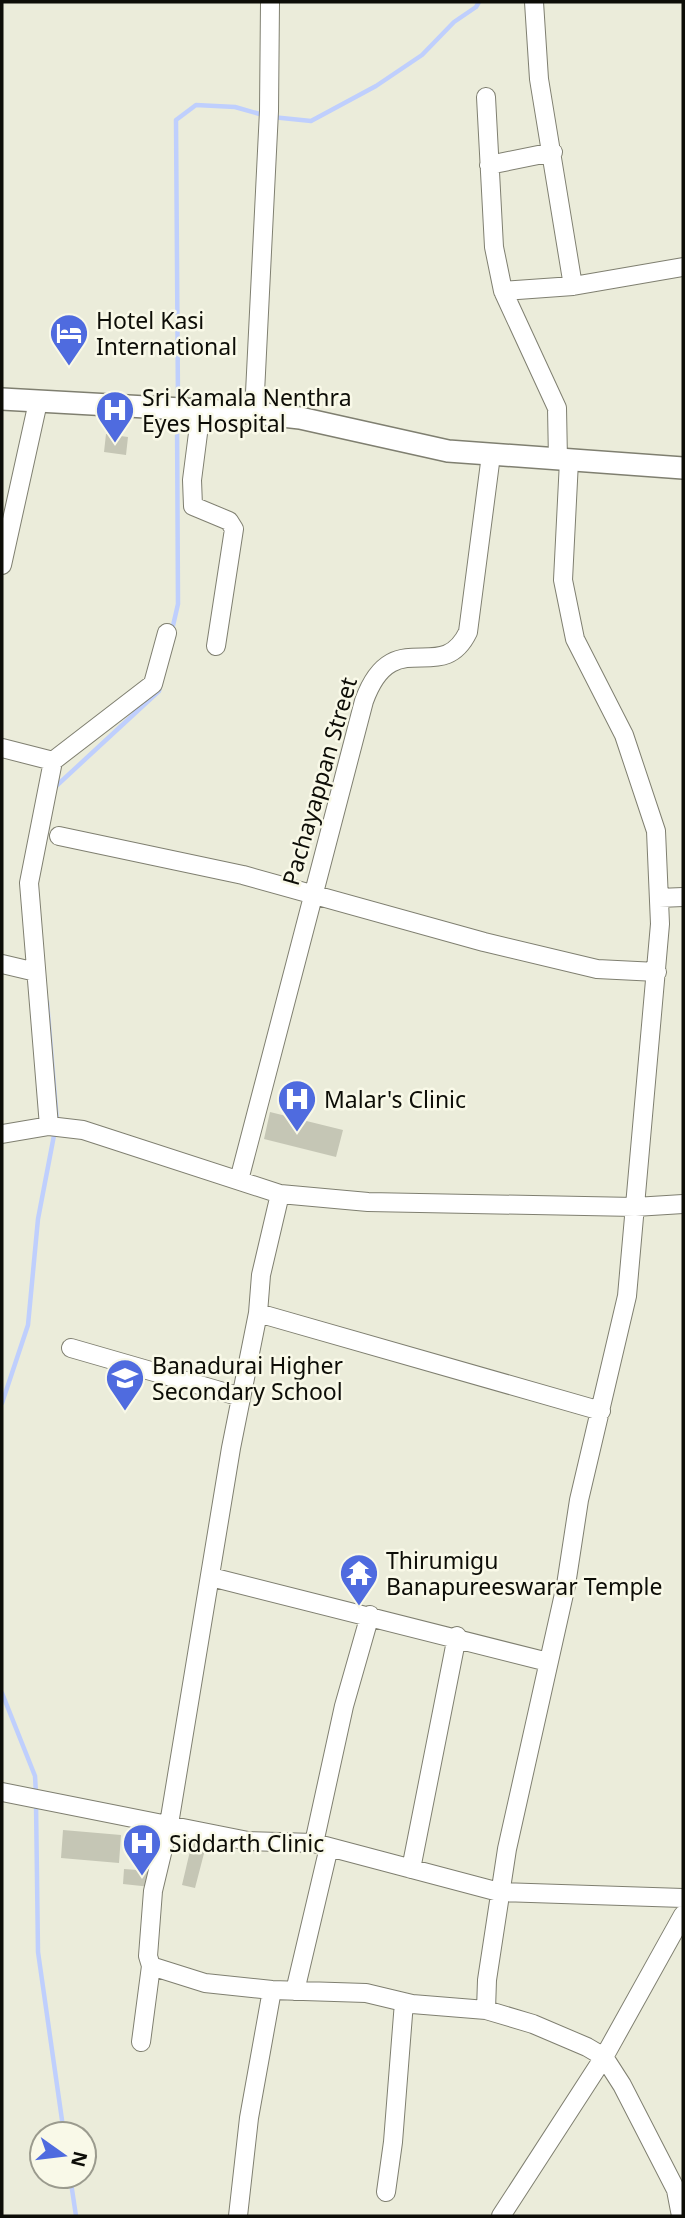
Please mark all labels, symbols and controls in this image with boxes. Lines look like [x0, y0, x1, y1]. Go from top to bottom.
place label: Hotel Kasi International [96, 304, 237, 362]
hotel icon: Hotel Kasi International [48, 312, 90, 367]
place label: Sri Kamala Nenthra Eyes Hospital [142, 381, 352, 439]
hospital icon: Sri Kamala Nenthra Eyes Hospital [94, 389, 136, 444]
street label: Pachayappan Street [274, 673, 364, 889]
hospital icon: Malar's Clinic [276, 1078, 318, 1133]
place label: Malar's Clinic [324, 1083, 466, 1115]
place label: Banadurai Higher Secondary School [152, 1349, 343, 1407]
school or university icon: Banadurai Higher Secondary School [104, 1357, 146, 1412]
place label: Thirumigu Banapureeswarar Temple [386, 1544, 662, 1602]
temple icon: Thirumigu Banapureeswarar Temple [338, 1552, 380, 1607]
hospital icon: Siddarth Clinic [121, 1822, 163, 1877]
place label: Siddarth Clinic [169, 1827, 324, 1859]
north arrow [28, 2120, 98, 2190]
text: N [65, 2148, 94, 2170]

